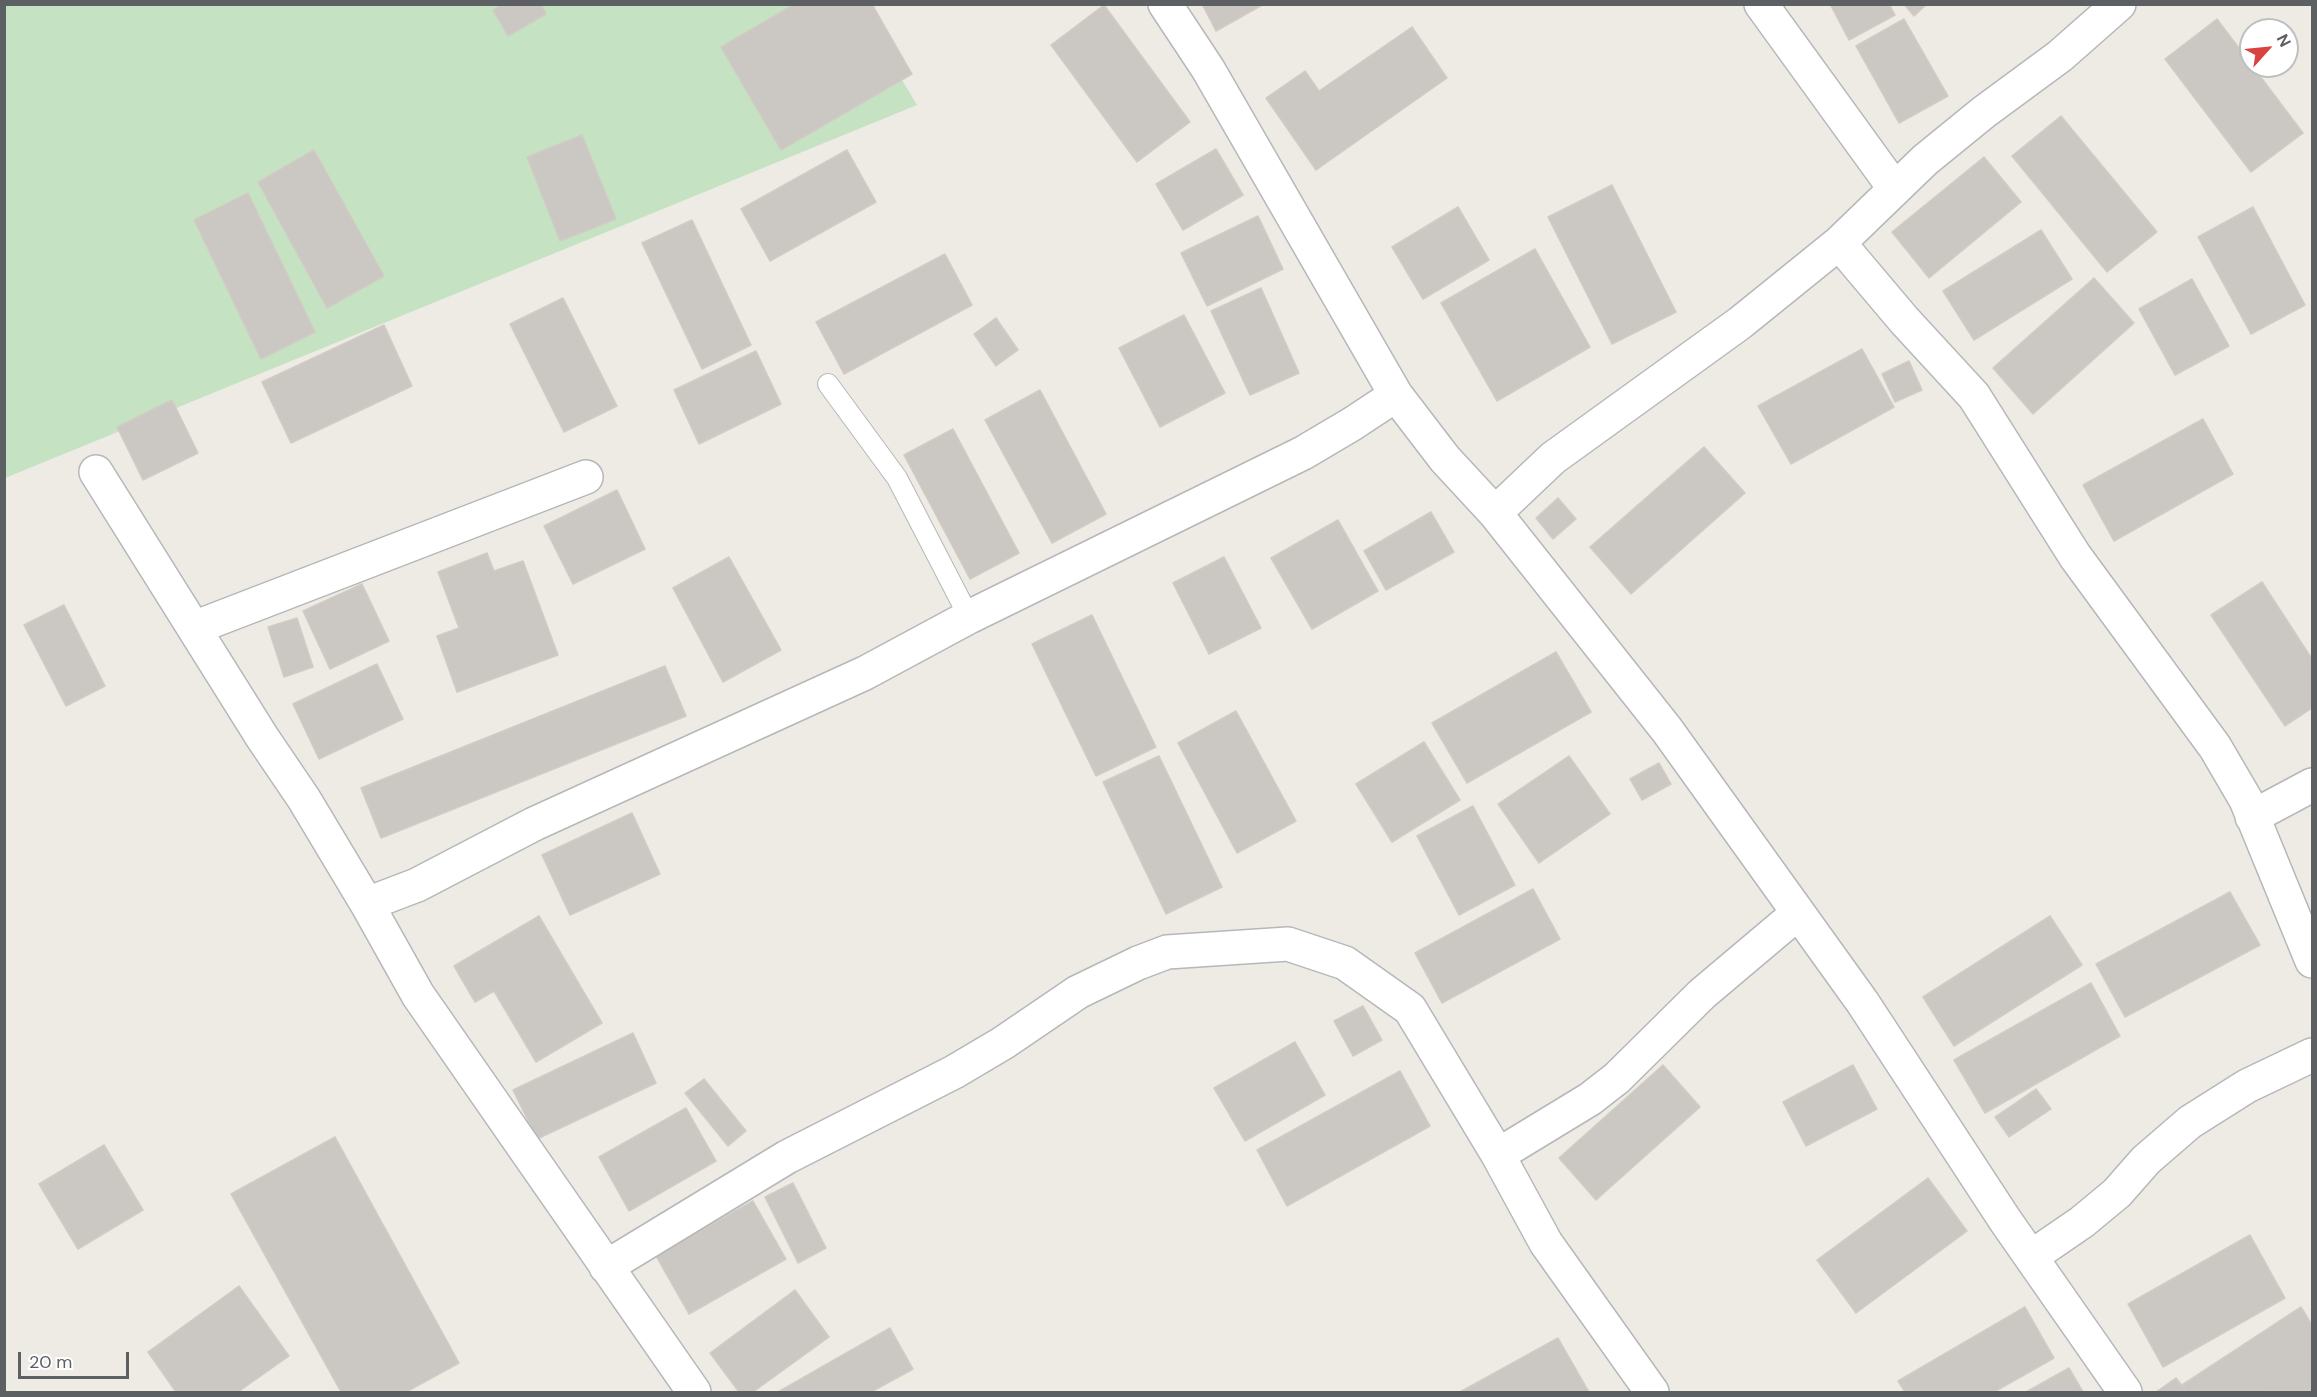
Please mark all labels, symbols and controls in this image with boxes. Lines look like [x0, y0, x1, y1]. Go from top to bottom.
north arrow [2239, 18, 2299, 78]
text: N [2272, 31, 2296, 50]
scale bar [21, 1340, 132, 1378]
text: 20 m [29, 1350, 72, 1374]

